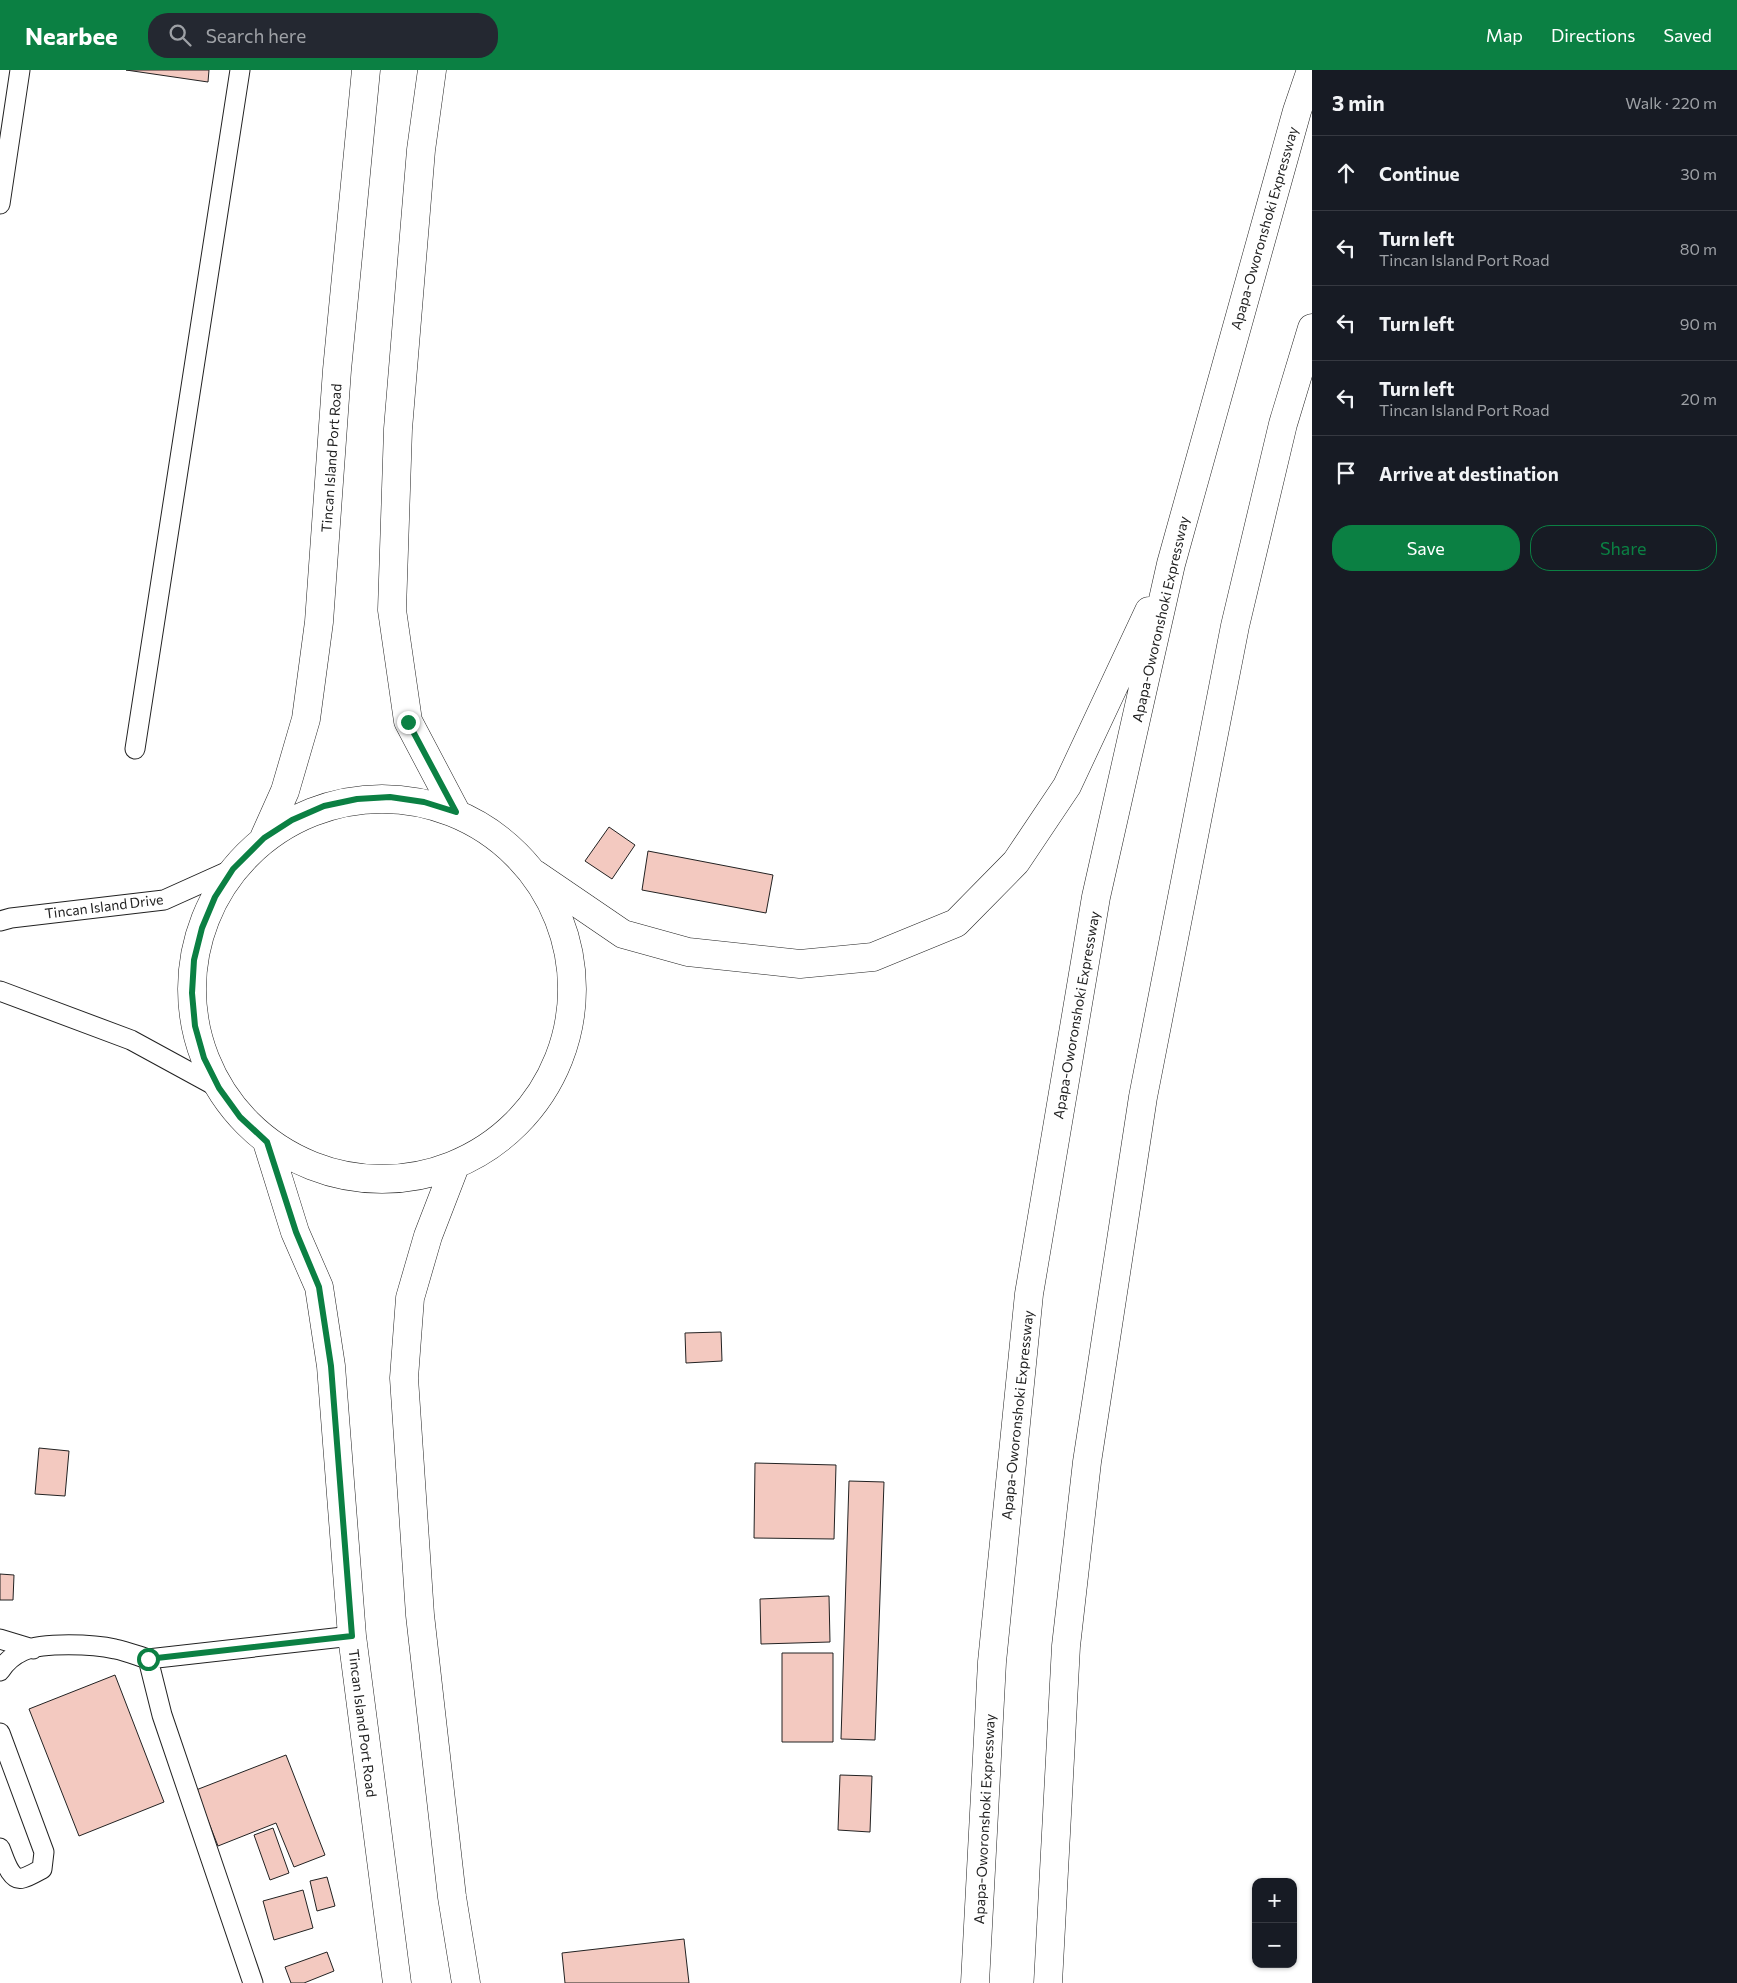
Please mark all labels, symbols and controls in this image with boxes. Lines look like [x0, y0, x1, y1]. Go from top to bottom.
search box [148, 13, 498, 58]
text: Nearbee [25, 21, 118, 50]
icon: search [166, 21, 194, 49]
text: Search here [206, 24, 306, 47]
text: Map [1486, 24, 1523, 46]
text: Directions [1551, 24, 1635, 46]
text: Saved [1663, 24, 1712, 46]
text: 3 min [1332, 90, 1385, 115]
text: Walk · 220 m [1625, 93, 1717, 112]
street label: Apapa-Oworonshoki Expressway [1227, 124, 1301, 332]
icon: ahead [1332, 159, 1360, 187]
text: Continue [1379, 162, 1459, 185]
text: 30 m [1680, 164, 1717, 183]
text: Turn left [1379, 227, 1454, 250]
icon: left [1332, 234, 1360, 262]
text: 80 m [1680, 239, 1717, 258]
text: Tincan Island Port Road [1379, 250, 1549, 269]
icon: left [1332, 309, 1360, 337]
text: Turn left [1379, 312, 1454, 335]
text: 90 m [1680, 314, 1717, 333]
text: Turn left [1379, 377, 1454, 400]
street label: Tincan Island Port Road [317, 383, 345, 533]
icon: left [1332, 384, 1360, 412]
text: 20 m [1681, 389, 1717, 408]
text: Tincan Island Port Road [1379, 400, 1549, 419]
icon: arrive [1332, 459, 1360, 487]
text: Arrive at destination [1379, 462, 1559, 485]
street label: Apapa-Oworonshoki Expressway [1128, 514, 1192, 724]
button: Save [1332, 525, 1520, 571]
button: Share [1530, 525, 1717, 571]
route end [397, 711, 420, 734]
street label: Tincan Island Drive [44, 890, 164, 922]
street label: Apapa-Oworonshoki Expressway [1049, 910, 1103, 1120]
street label: Apapa-Oworonshoki Expressway [998, 1309, 1036, 1521]
route start [137, 1648, 160, 1671]
street label: Tincan Island Port Road [345, 1648, 381, 1798]
street label: Apapa-Oworonshoki Expressway [970, 1713, 998, 1925]
map controls [1252, 1878, 1297, 1968]
button: + [1252, 1878, 1297, 1923]
button: − [1252, 1923, 1297, 1968]

